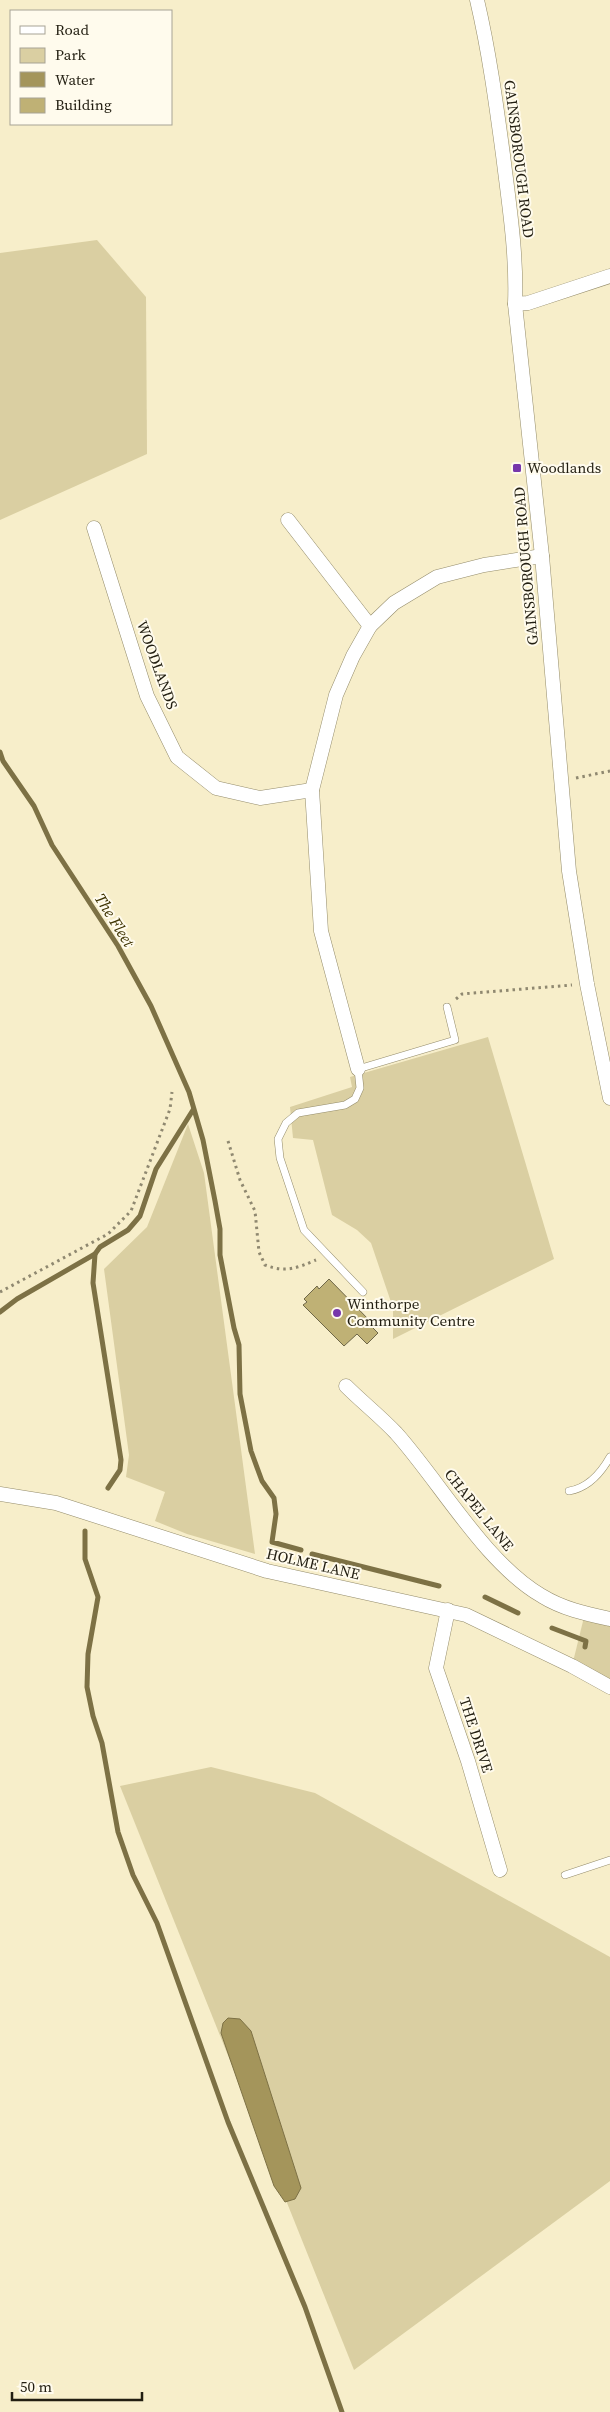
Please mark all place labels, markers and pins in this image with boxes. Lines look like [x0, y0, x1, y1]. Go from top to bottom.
place label: Woodlands [527, 457, 601, 478]
marker: Woodlands [511, 462, 523, 474]
place label: Winthorpe Community Centre [347, 1293, 475, 1331]
marker: Winthorpe Community Centre [331, 1307, 343, 1319]

